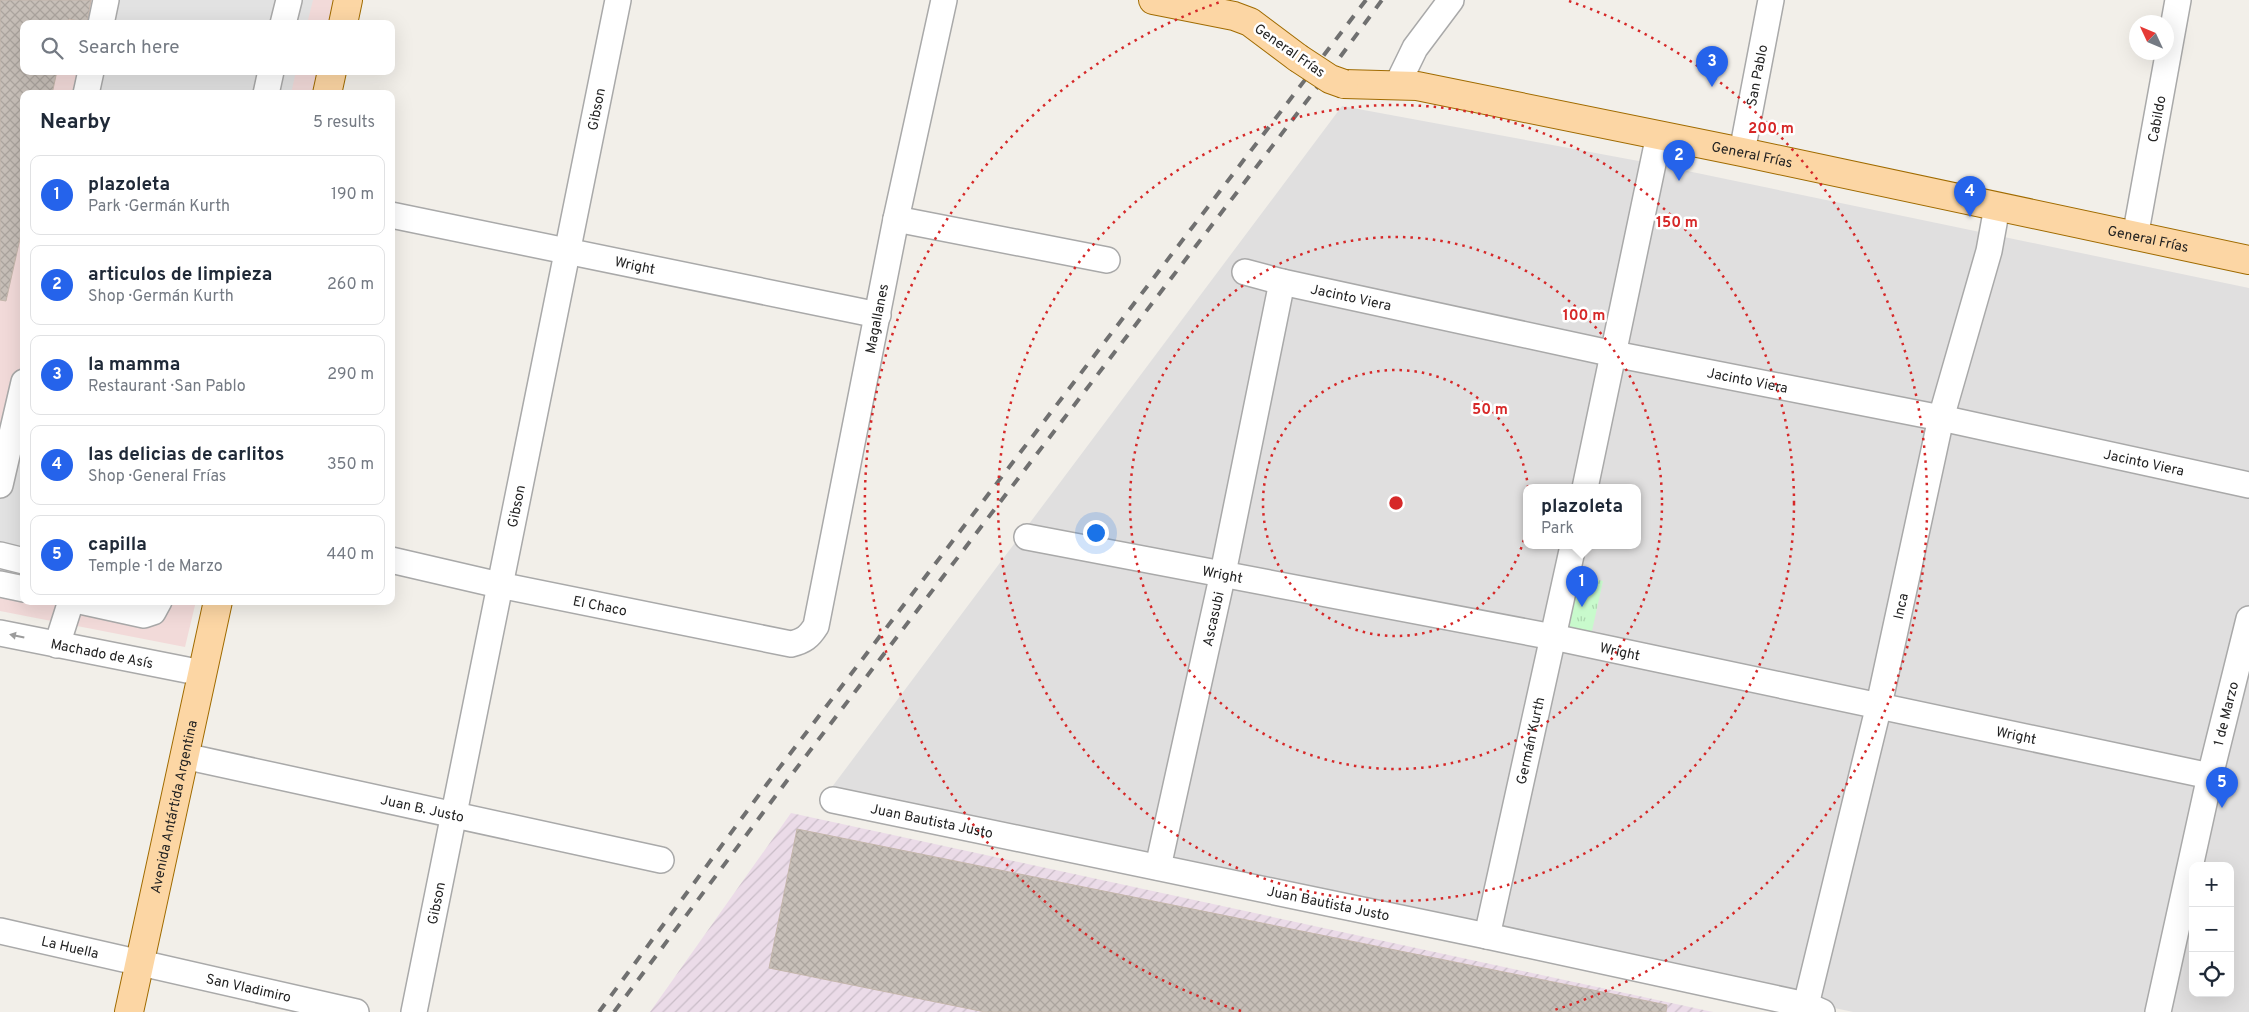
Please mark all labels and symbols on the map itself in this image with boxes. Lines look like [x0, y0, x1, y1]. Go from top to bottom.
north arrow [2129, 15, 2174, 60]
street label: General Frías [1251, 21, 1328, 82]
street label: San Pablo [1744, 43, 1772, 108]
pin: 3 [1696, 46, 1728, 87]
street label: Gibson [585, 87, 610, 132]
street label: Cabildo [2145, 94, 2171, 144]
text: 200 m [1748, 120, 1794, 139]
street label: General Frías [1710, 139, 1794, 173]
pin: 2 [1663, 140, 1695, 181]
pin: 4 [1954, 176, 1986, 217]
text: 150 m [1656, 214, 1698, 233]
street label: General Frías [2106, 223, 2190, 257]
street label: Wright [613, 254, 656, 279]
street label: Jacinto Viera [1309, 281, 1393, 315]
street label: Magallanes [863, 282, 893, 355]
text: 100 m [1563, 307, 1605, 326]
street label: Jacinto Viera [1705, 365, 1789, 398]
text: 50 m [1472, 401, 1508, 420]
street label: Jacinto Viera [2102, 447, 2186, 481]
street label: Gibson [505, 484, 530, 529]
centre of rings [1387, 494, 1405, 512]
your location [1083, 520, 1109, 546]
street label: Wright [1201, 563, 1244, 588]
pin: 1 [1566, 566, 1598, 607]
street label: Ascasubi [1200, 590, 1229, 648]
street label: Inca [1891, 592, 1913, 621]
street label: El Chaco [571, 593, 629, 621]
one-way arrow [9, 632, 25, 640]
street label: Machado de Asís [49, 636, 155, 673]
street label: Wright [1598, 640, 1642, 665]
street label: 1 de Marzo [2211, 680, 2243, 748]
street label: Germán Kurth [1514, 696, 1549, 786]
street label: Avenida Antártida Argentina [148, 719, 202, 895]
street label: Wright [1994, 724, 2038, 749]
pin: 5 [2206, 767, 2238, 808]
street label: Juan B. Justo [379, 792, 466, 827]
street label: Juan Bautista Justo [869, 801, 995, 843]
street label: Gibson [425, 881, 450, 926]
street label: Juan Bautista Justo [1265, 883, 1391, 926]
street label: La Huella [40, 934, 100, 963]
street label: San Vladimiro [204, 971, 293, 1007]

